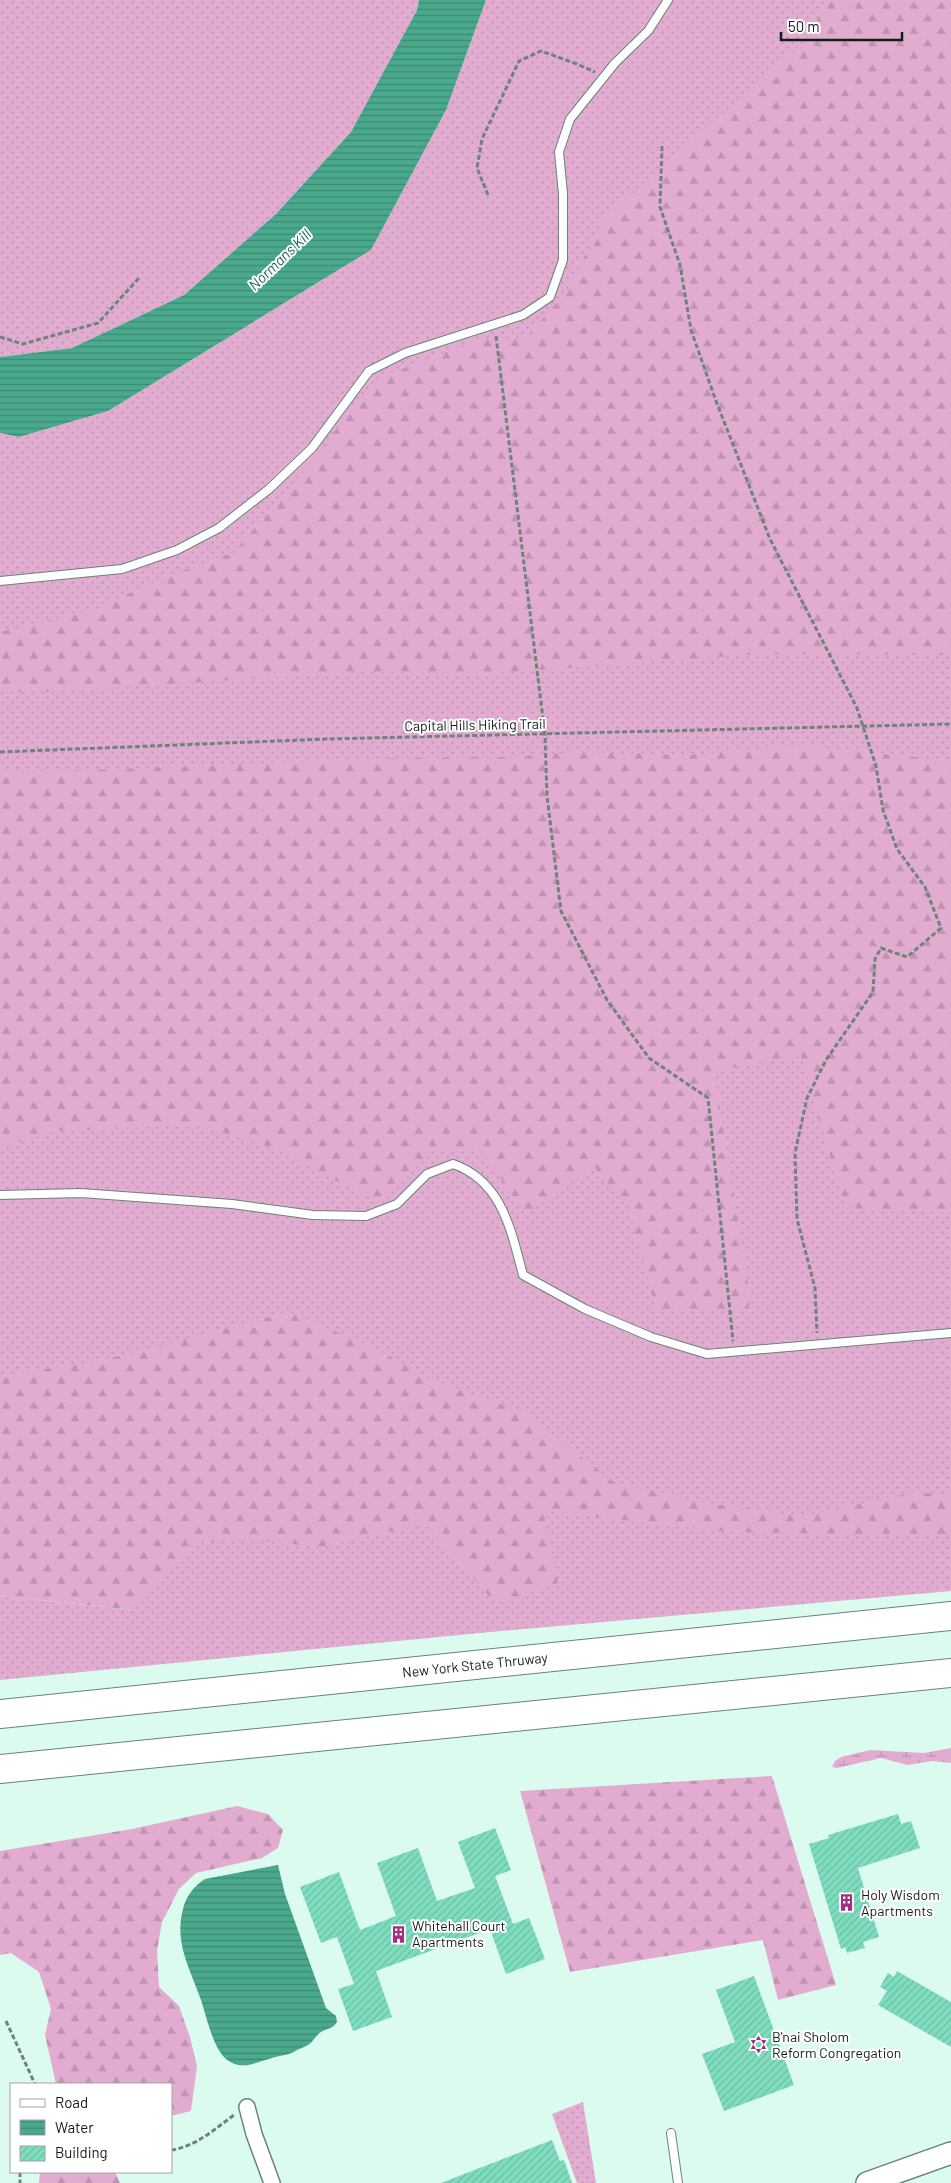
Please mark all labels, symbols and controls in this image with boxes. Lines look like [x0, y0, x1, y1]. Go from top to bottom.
scale bar [781, 10, 902, 42]
text: 50 m [788, 17, 820, 35]
water label: Normans Kill [244, 225, 315, 294]
street label: Capital Hills Hiking Trail [404, 715, 546, 734]
street label: New York State Thruway [401, 1648, 549, 1681]
place label: Holy Wisdom Apartments [861, 1886, 940, 1919]
building icon: Holy Wisdom Apartments [837, 1893, 857, 1913]
place label: Whitehall Court Apartments [412, 1917, 506, 1950]
building icon: Whitehall Court Apartments [388, 1924, 408, 1944]
place label: B'nai Sholom Reform Congregation [772, 2028, 901, 2061]
synagogue icon: B'nai Sholom Reform Congregation [748, 2035, 768, 2055]
legend [10, 2083, 172, 2173]
text: Road [55, 2093, 88, 2111]
text: Water [55, 2118, 94, 2136]
text: Building [55, 2143, 108, 2161]

